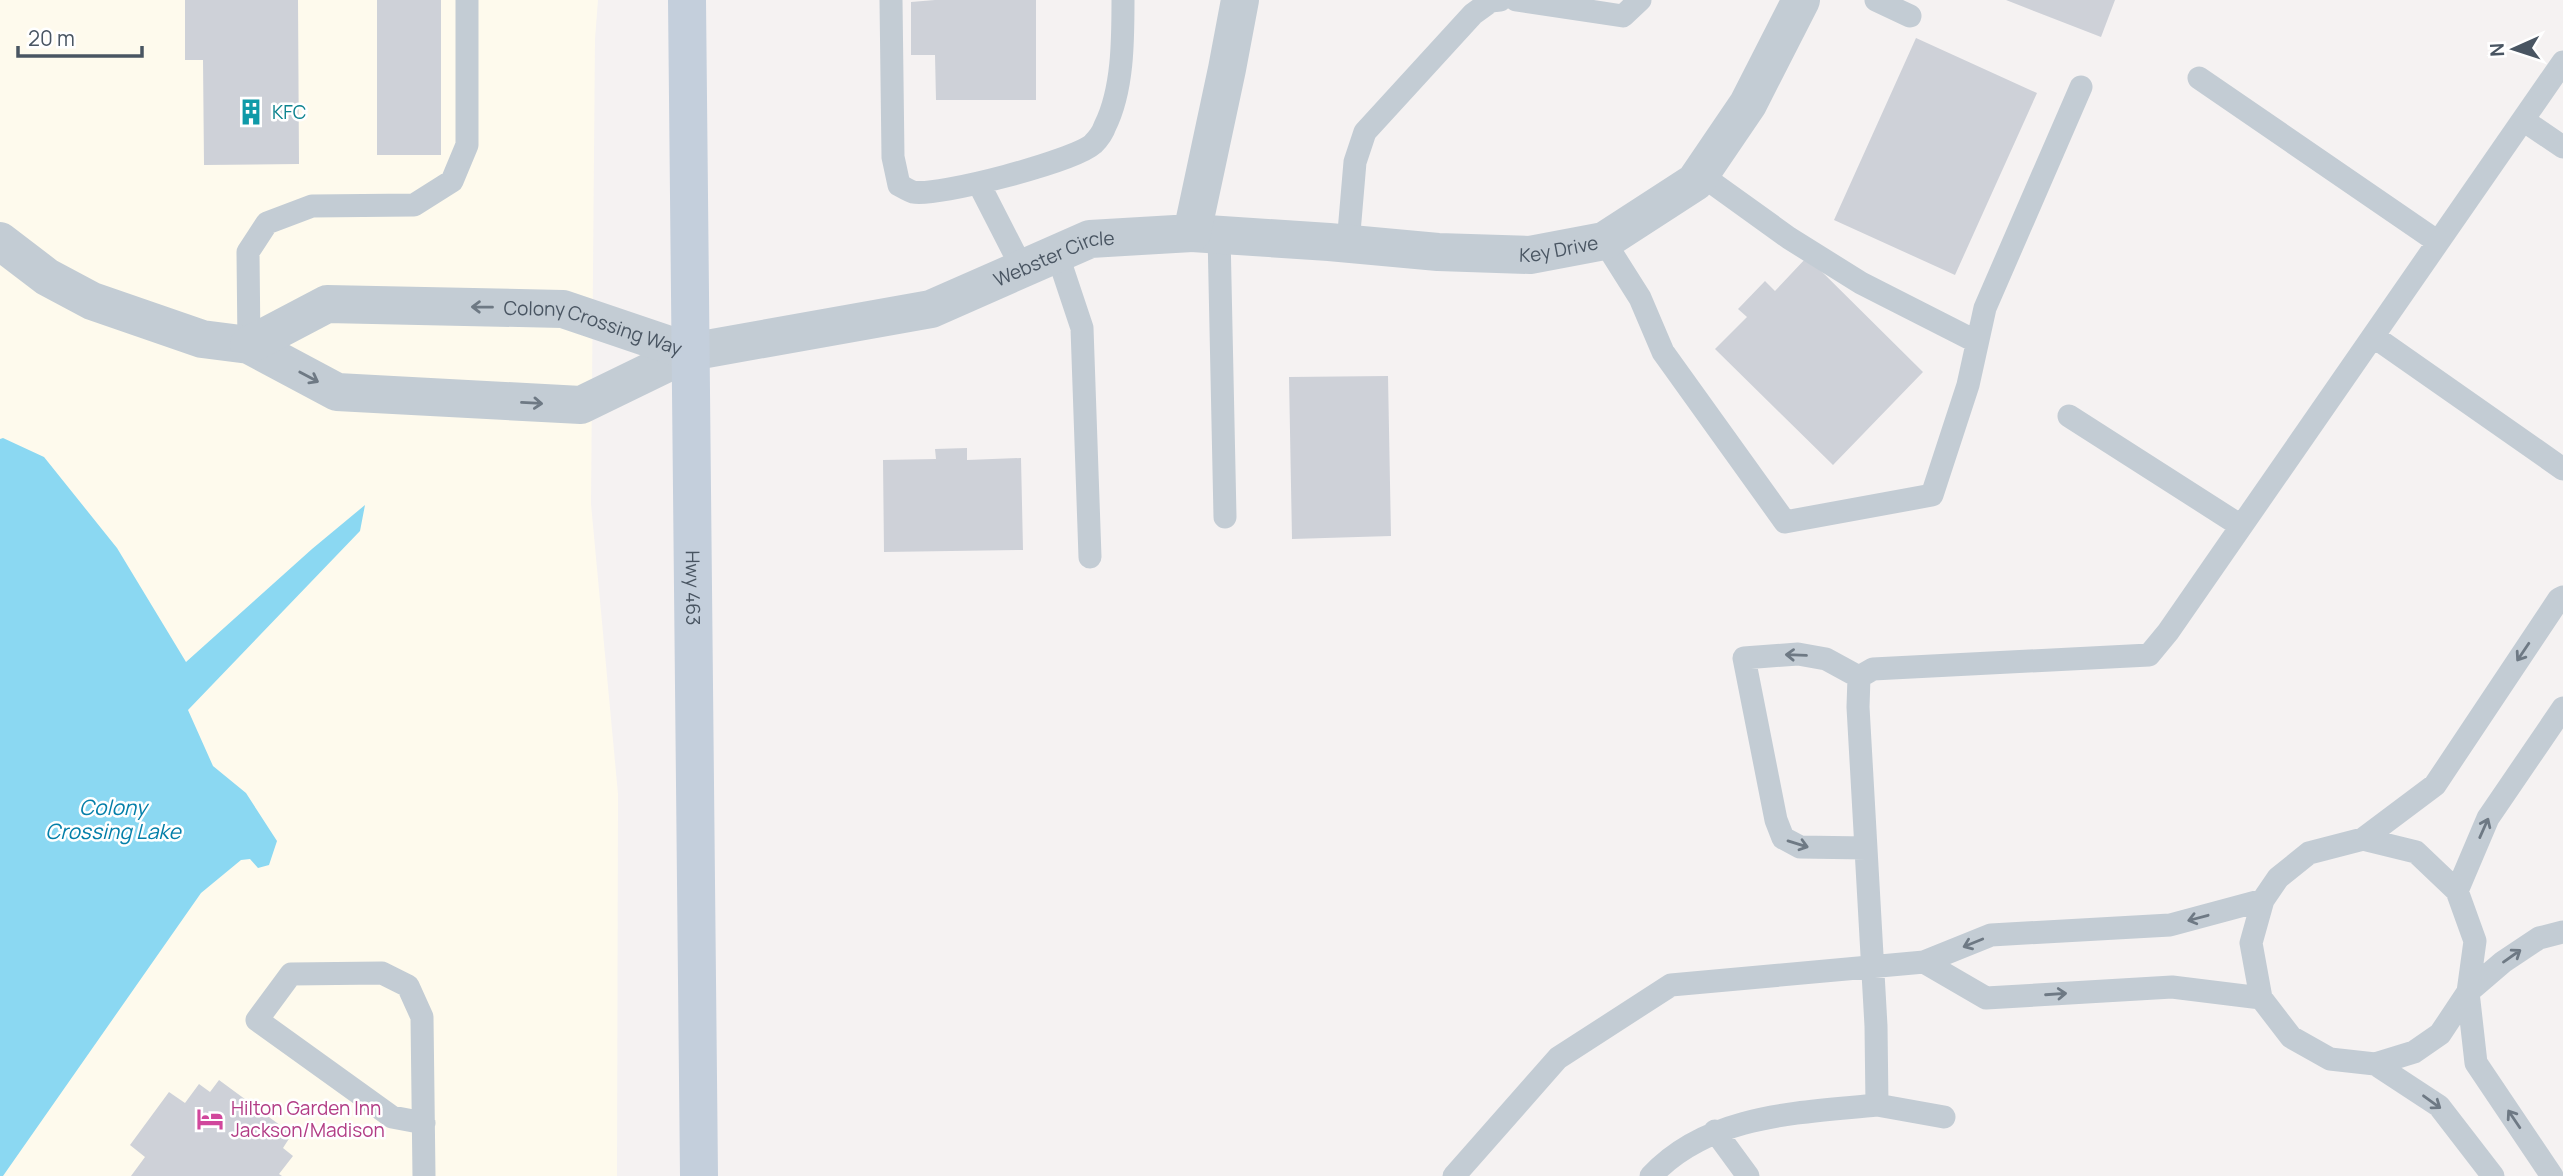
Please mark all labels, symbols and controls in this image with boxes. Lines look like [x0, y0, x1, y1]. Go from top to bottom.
scale bar [18, 14, 142, 58]
north arrow [2479, 14, 2549, 84]
text: 20 m [28, 24, 75, 52]
text: N [2484, 42, 2510, 57]
building icon: KFC [236, 97, 266, 127]
place label: KFC [272, 99, 306, 125]
street label: Webster Circle [990, 225, 1115, 293]
street label: Key Drive [1519, 229, 1600, 268]
street label: Colony Crossing Way [503, 295, 686, 361]
one-way arrow [471, 301, 494, 314]
one-way arrow [298, 371, 319, 385]
one-way arrow [521, 396, 544, 409]
street label: Hwy 463 [680, 550, 706, 626]
one-way arrow [2516, 642, 2531, 661]
one-way arrow [1784, 649, 1807, 662]
water label: Colony Crossing Lake [45, 793, 183, 845]
one-way arrow [2478, 818, 2491, 839]
one-way arrow [1787, 838, 1809, 851]
one-way arrow [2187, 912, 2209, 925]
one-way arrow [1962, 937, 1984, 950]
one-way arrow [2502, 949, 2521, 963]
one-way arrow [2044, 987, 2067, 1000]
one-way arrow [2422, 1094, 2441, 1109]
place label: Hilton Garden Inn Jackson/Madison [231, 1095, 385, 1143]
hotel icon: Hilton Garden Inn Jackson/Madison [195, 1104, 225, 1134]
one-way arrow [2507, 1110, 2521, 1129]

